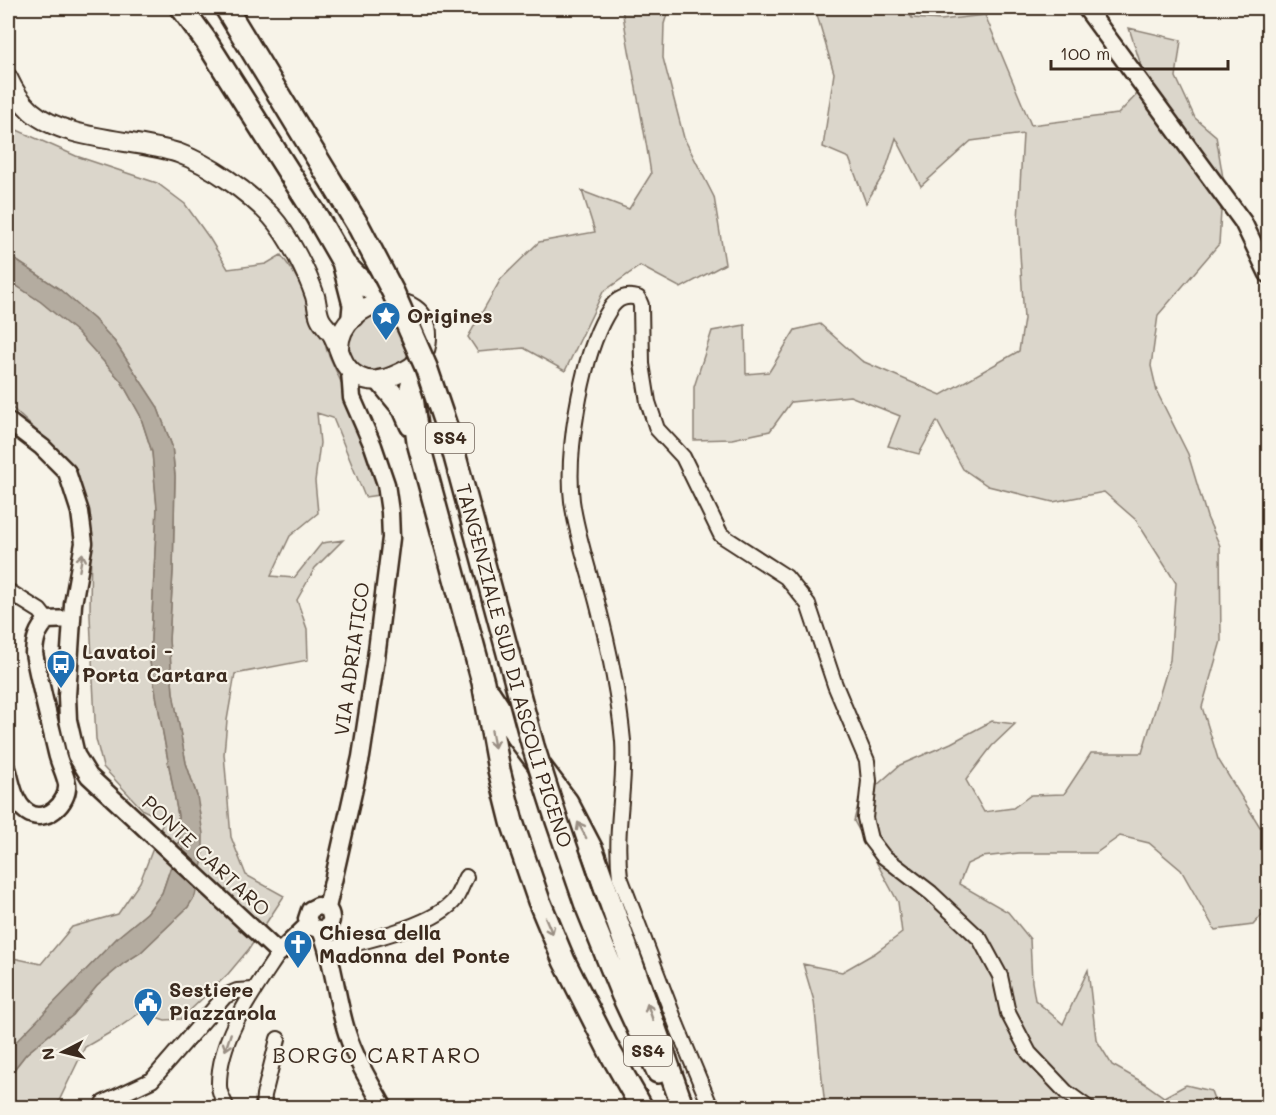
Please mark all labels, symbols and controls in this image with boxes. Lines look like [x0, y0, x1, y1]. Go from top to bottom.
scale bar [1051, 33, 1228, 71]
text: 100 m [1060, 41, 1110, 65]
place icon: Origines [370, 300, 402, 342]
place label: Origines [407, 302, 493, 328]
road number: SS4 [426, 423, 474, 453]
street label: TANGENZIALE SUD DI ASCOLI PICENO [451, 481, 579, 851]
one-way arrow [76, 552, 87, 572]
street label: VIA ADRIATICO [327, 580, 375, 737]
place label: Lavatoi - Porta Cartara [82, 638, 228, 687]
bus stop icon: Lavatoi - Porta Cartara [45, 648, 77, 690]
one-way arrow [488, 729, 499, 749]
street label: PONTE CARTARO [137, 789, 276, 922]
one-way arrow [576, 822, 588, 839]
one-way arrow [544, 916, 555, 935]
place label: Chiesa della Madonna del Ponte [319, 919, 510, 968]
church icon: Chiesa della Madonna del Ponte [282, 928, 314, 970]
place label: Sestiere Piazzarola [169, 976, 277, 1025]
public building icon: Sestiere Piazzarola [132, 986, 164, 1028]
one-way arrow [644, 1003, 655, 1022]
north arrow [33, 1022, 93, 1082]
one-way arrow [222, 1032, 233, 1051]
road number: SS4 [624, 1036, 672, 1066]
district label: BORGO CARTARO [272, 1040, 482, 1069]
text: N [36, 1047, 59, 1061]

